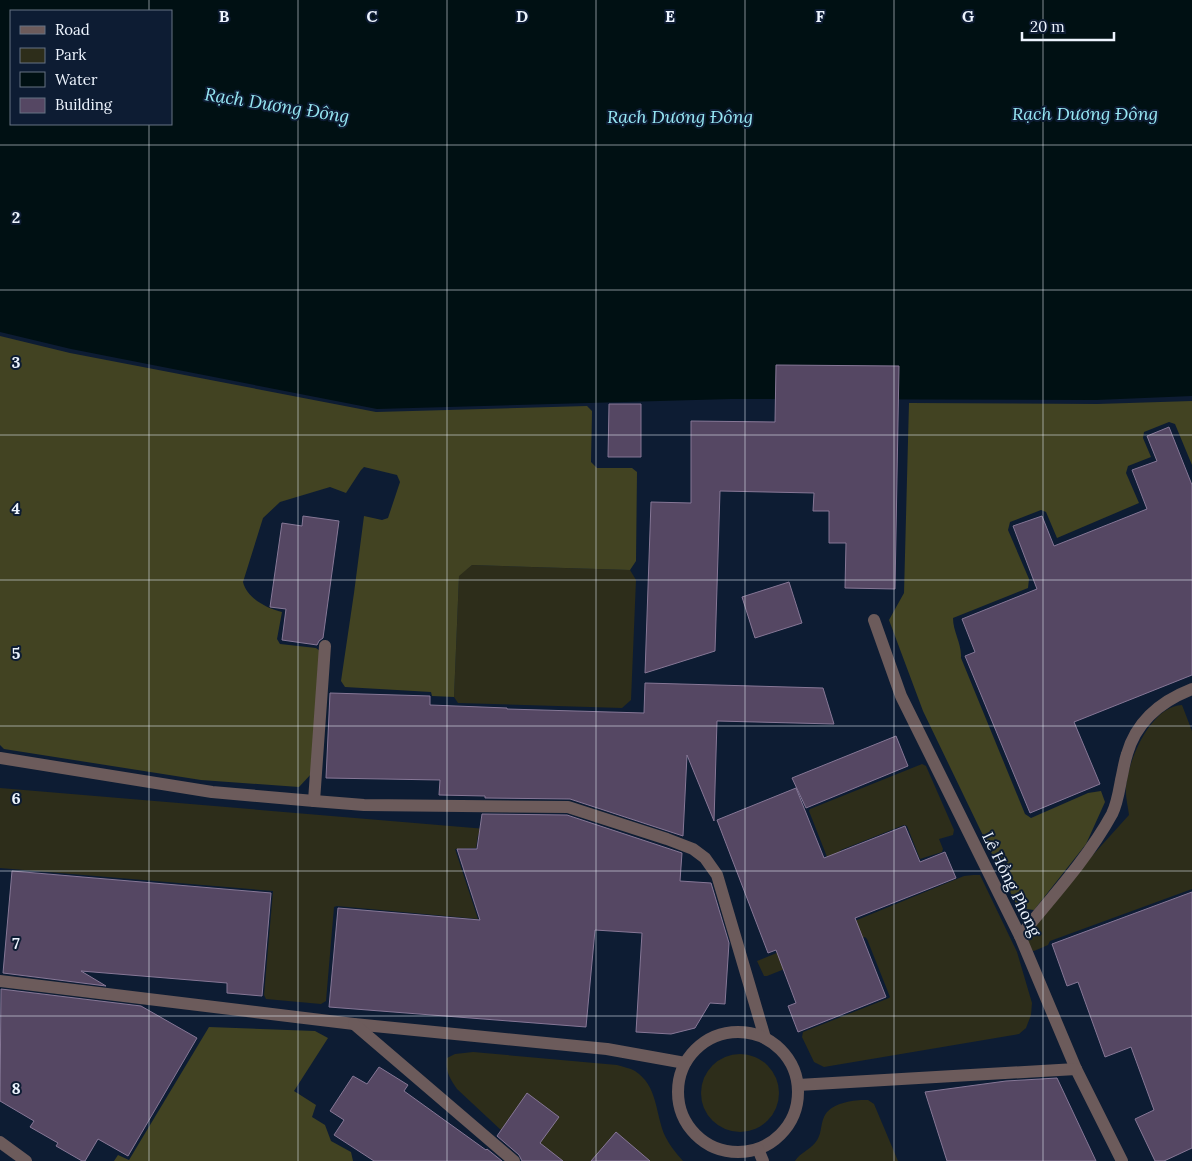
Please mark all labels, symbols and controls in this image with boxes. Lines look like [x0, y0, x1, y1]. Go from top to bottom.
text: B [219, 6, 230, 26]
text: C [366, 6, 378, 26]
text: D [516, 6, 528, 26]
text: E [665, 6, 675, 26]
text: F [815, 6, 825, 26]
text: G [962, 6, 974, 26]
legend [10, 10, 172, 125]
scale bar [1022, 10, 1114, 42]
text: 20 m [1030, 17, 1065, 36]
text: Road [55, 20, 90, 39]
text: Park [55, 45, 86, 64]
text: Water [55, 70, 98, 89]
water label: Rạch Dương Đông [203, 82, 351, 128]
text: Building [55, 95, 113, 114]
water label: Rạch Dương Đông [1012, 102, 1158, 125]
water label: Rạch Dương Đông [607, 105, 753, 128]
text: 2 [12, 207, 20, 227]
text: 3 [12, 352, 21, 372]
text: 4 [12, 498, 21, 518]
text: 5 [12, 643, 21, 663]
text: 6 [11, 788, 21, 808]
street label: Lê Hồng Phong [978, 828, 1046, 941]
text: 7 [12, 933, 20, 953]
text: 8 [11, 1078, 21, 1098]

